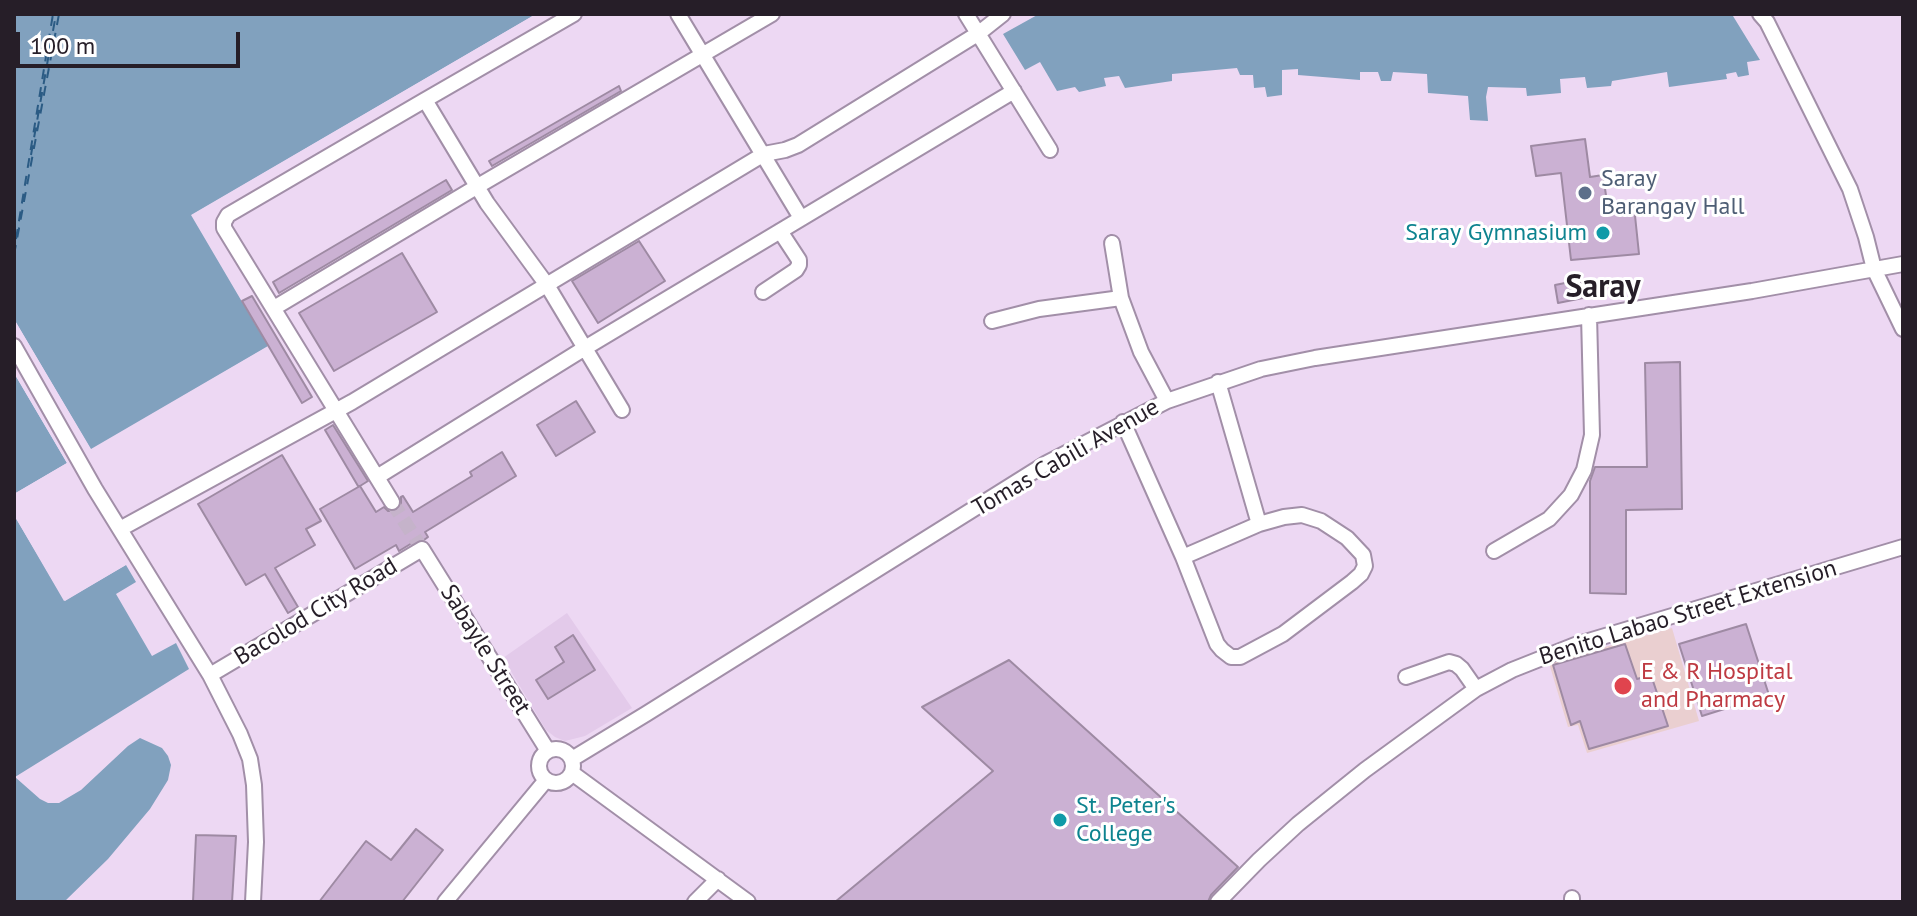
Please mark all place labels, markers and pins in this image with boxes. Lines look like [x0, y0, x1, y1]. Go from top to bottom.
place label: Saray Barangay Hall [1601, 165, 1745, 221]
marker: Saray Barangay Hall [1576, 184, 1594, 202]
place label: Saray Gymnasium [1405, 219, 1587, 247]
marker: Saray Gymnasium [1594, 224, 1612, 242]
place label: E & R Hospital and Pharmacy [1641, 658, 1792, 714]
marker: E & R Hospital and Pharmacy [1612, 675, 1634, 697]
place label: St. Peter's College [1076, 792, 1176, 848]
marker: St. Peter's College [1051, 811, 1069, 829]

